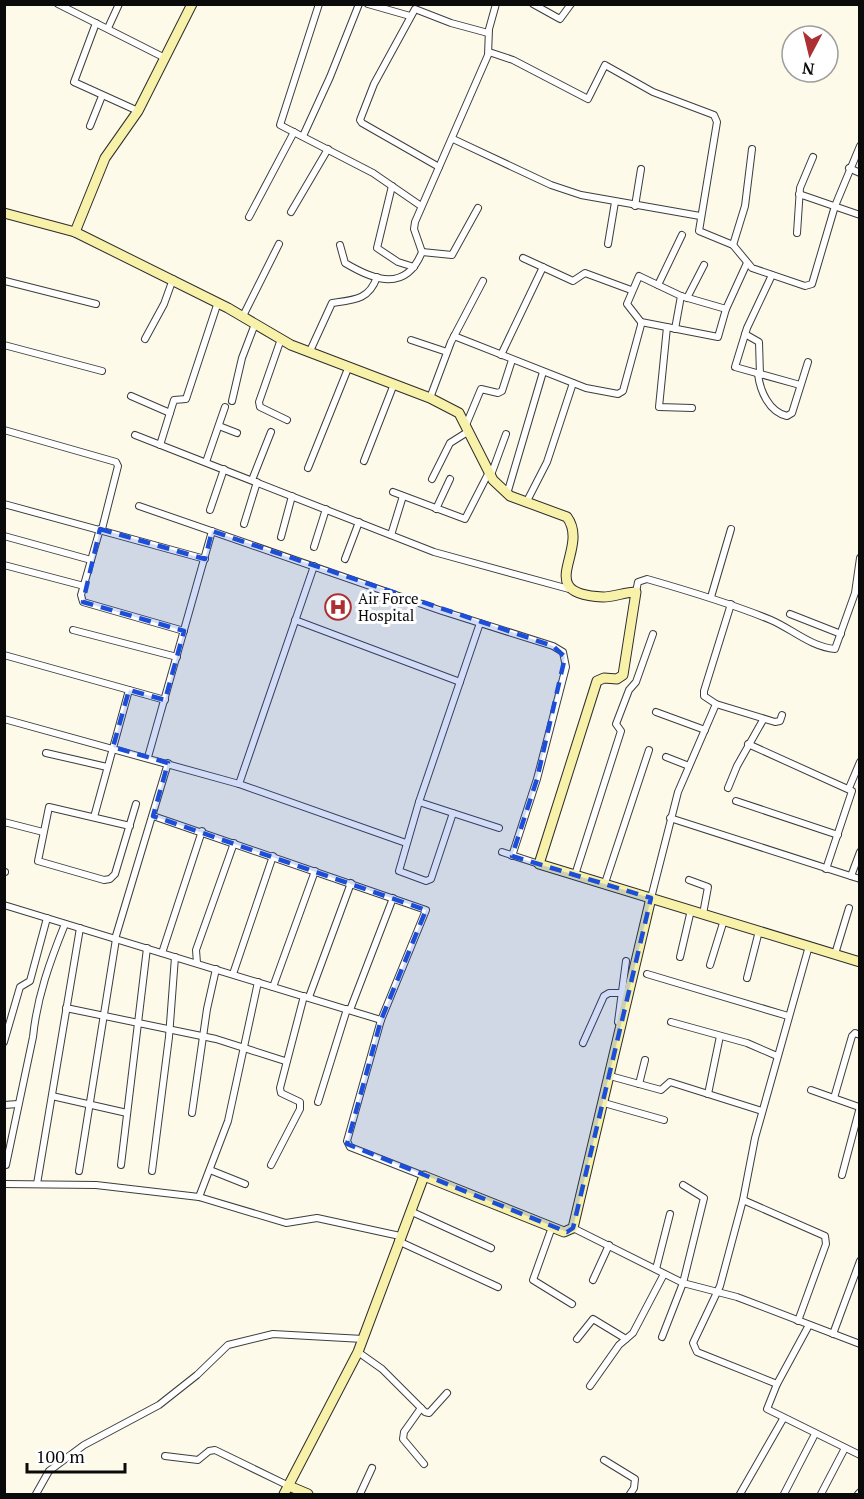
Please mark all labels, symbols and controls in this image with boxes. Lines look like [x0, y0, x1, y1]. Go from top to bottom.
north arrow [780, 24, 840, 84]
text: N [801, 57, 816, 81]
place label: Air Force Hospital [358, 588, 419, 625]
hospital icon: Air Force Hospital [323, 592, 353, 622]
scale bar [27, 1436, 124, 1474]
text: 100 m [36, 1444, 85, 1468]

